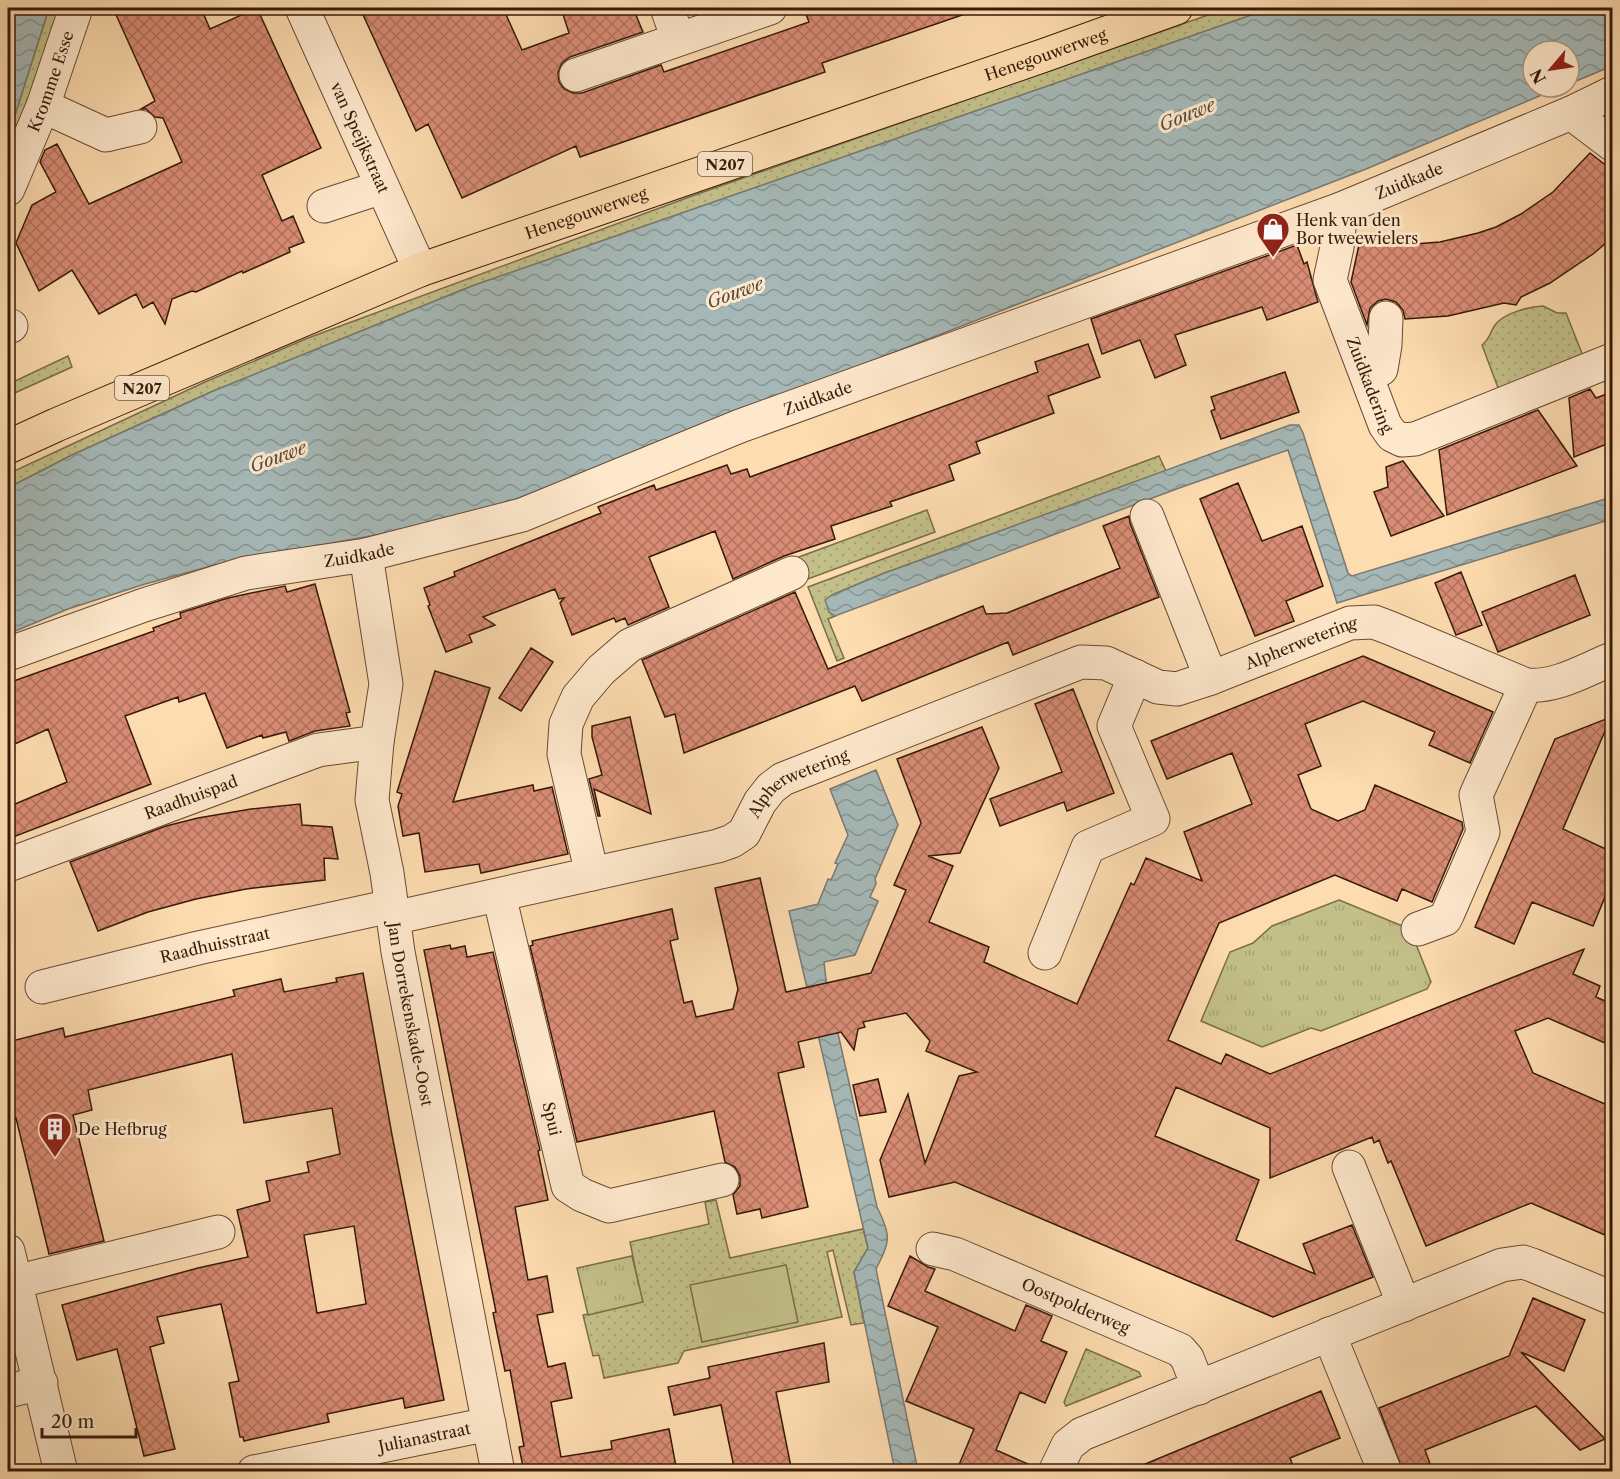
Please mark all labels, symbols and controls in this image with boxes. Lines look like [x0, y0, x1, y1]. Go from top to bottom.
street label: Henegouwerweg [982, 24, 1110, 85]
street label: Kromme Esse [23, 28, 78, 135]
north arrow [1521, 39, 1581, 99]
text: N [1526, 65, 1550, 87]
street label: van Speijkstraat [326, 78, 394, 197]
water label: Gouwe [1156, 93, 1220, 136]
road number: N207 [698, 152, 752, 176]
street label: Zuidkade [1372, 158, 1446, 204]
street label: Henegouwerweg [522, 182, 650, 243]
place label: Henk van den Bor tweewielers [1296, 210, 1418, 248]
shop icon: Henk van den Bor tweewielers [1255, 211, 1291, 258]
water label: Gouwe [704, 272, 768, 313]
street label: Zuidkadering [1342, 334, 1398, 437]
road number: N207 [115, 376, 169, 400]
street label: Zuidkade [781, 376, 855, 419]
water label: Gouwe [247, 436, 311, 477]
street label: Zuidkade [323, 538, 396, 571]
street label: Alpherwetering [1241, 613, 1358, 674]
street label: Alpherwetering [743, 744, 852, 822]
street label: Raadhuispad [141, 771, 241, 824]
street label: Jan Dorrekenskade-Oost [384, 918, 437, 1108]
street label: Raadhuisstraat [158, 923, 272, 967]
street label: Spui [538, 1100, 566, 1138]
building icon: De Hefbrug [37, 1111, 73, 1158]
place label: De Hefbrug [78, 1119, 167, 1139]
street label: Oostpolderweg [1019, 1274, 1134, 1338]
scale bar [42, 1401, 136, 1439]
text: 20 m [51, 1411, 95, 1433]
street label: Julianastraat [374, 1418, 473, 1457]

